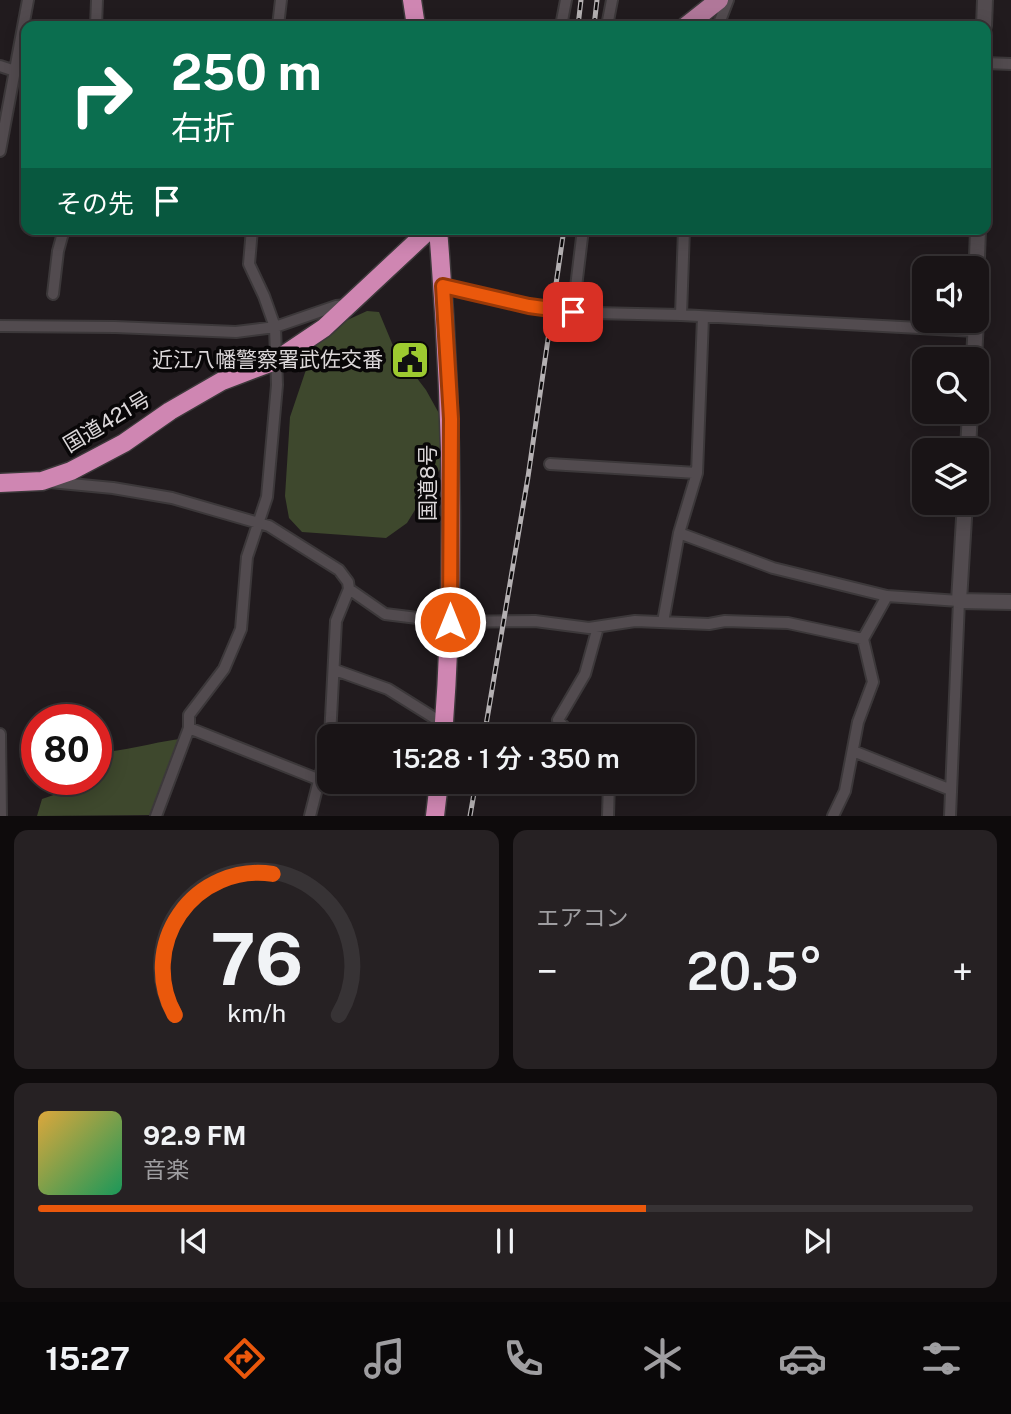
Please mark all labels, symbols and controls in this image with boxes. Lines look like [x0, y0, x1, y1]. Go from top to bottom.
text: 250 m [171, 43, 322, 101]
icon: right [56, 49, 147, 140]
text: 右折 [171, 109, 235, 146]
icon: arrive [148, 182, 186, 220]
text: その先 [56, 188, 134, 219]
map controls [912, 256, 989, 515]
button: sound [912, 256, 989, 333]
pin [543, 282, 603, 342]
icon: arrive [554, 293, 592, 331]
public building icon: 近江八幡警察署武佐交番 [389, 339, 431, 381]
place label: 近江八幡警察署武佐交番 [152, 347, 383, 372]
button: search [912, 347, 989, 424]
street label: 国道421号 [59, 386, 155, 457]
button: layers [912, 438, 989, 515]
street label: 国道8号 [415, 445, 440, 521]
position arrow [413, 585, 487, 659]
speed limit sign: 80 [21, 704, 112, 795]
text: 15:28 · 1 分 · 350 m [392, 743, 620, 774]
text: エアコン [537, 904, 629, 931]
text: 76 [210, 917, 303, 1002]
text: 20.5° [687, 941, 823, 1002]
text: − [537, 949, 558, 994]
text: + [952, 949, 973, 994]
text: km/h [227, 998, 286, 1028]
text: 92.9 FM [143, 1120, 246, 1151]
text: 音楽 [143, 1156, 189, 1183]
icon: previous [175, 1222, 213, 1260]
icon: pause [486, 1222, 524, 1260]
icon: next [798, 1222, 836, 1260]
icon: directions [220, 1334, 269, 1383]
icon: music [360, 1334, 409, 1383]
icon: phone [499, 1334, 548, 1383]
icon: climate [638, 1334, 687, 1383]
icon: car [778, 1334, 827, 1383]
icon: filters [917, 1334, 966, 1383]
text: 15:27 [45, 1340, 130, 1377]

